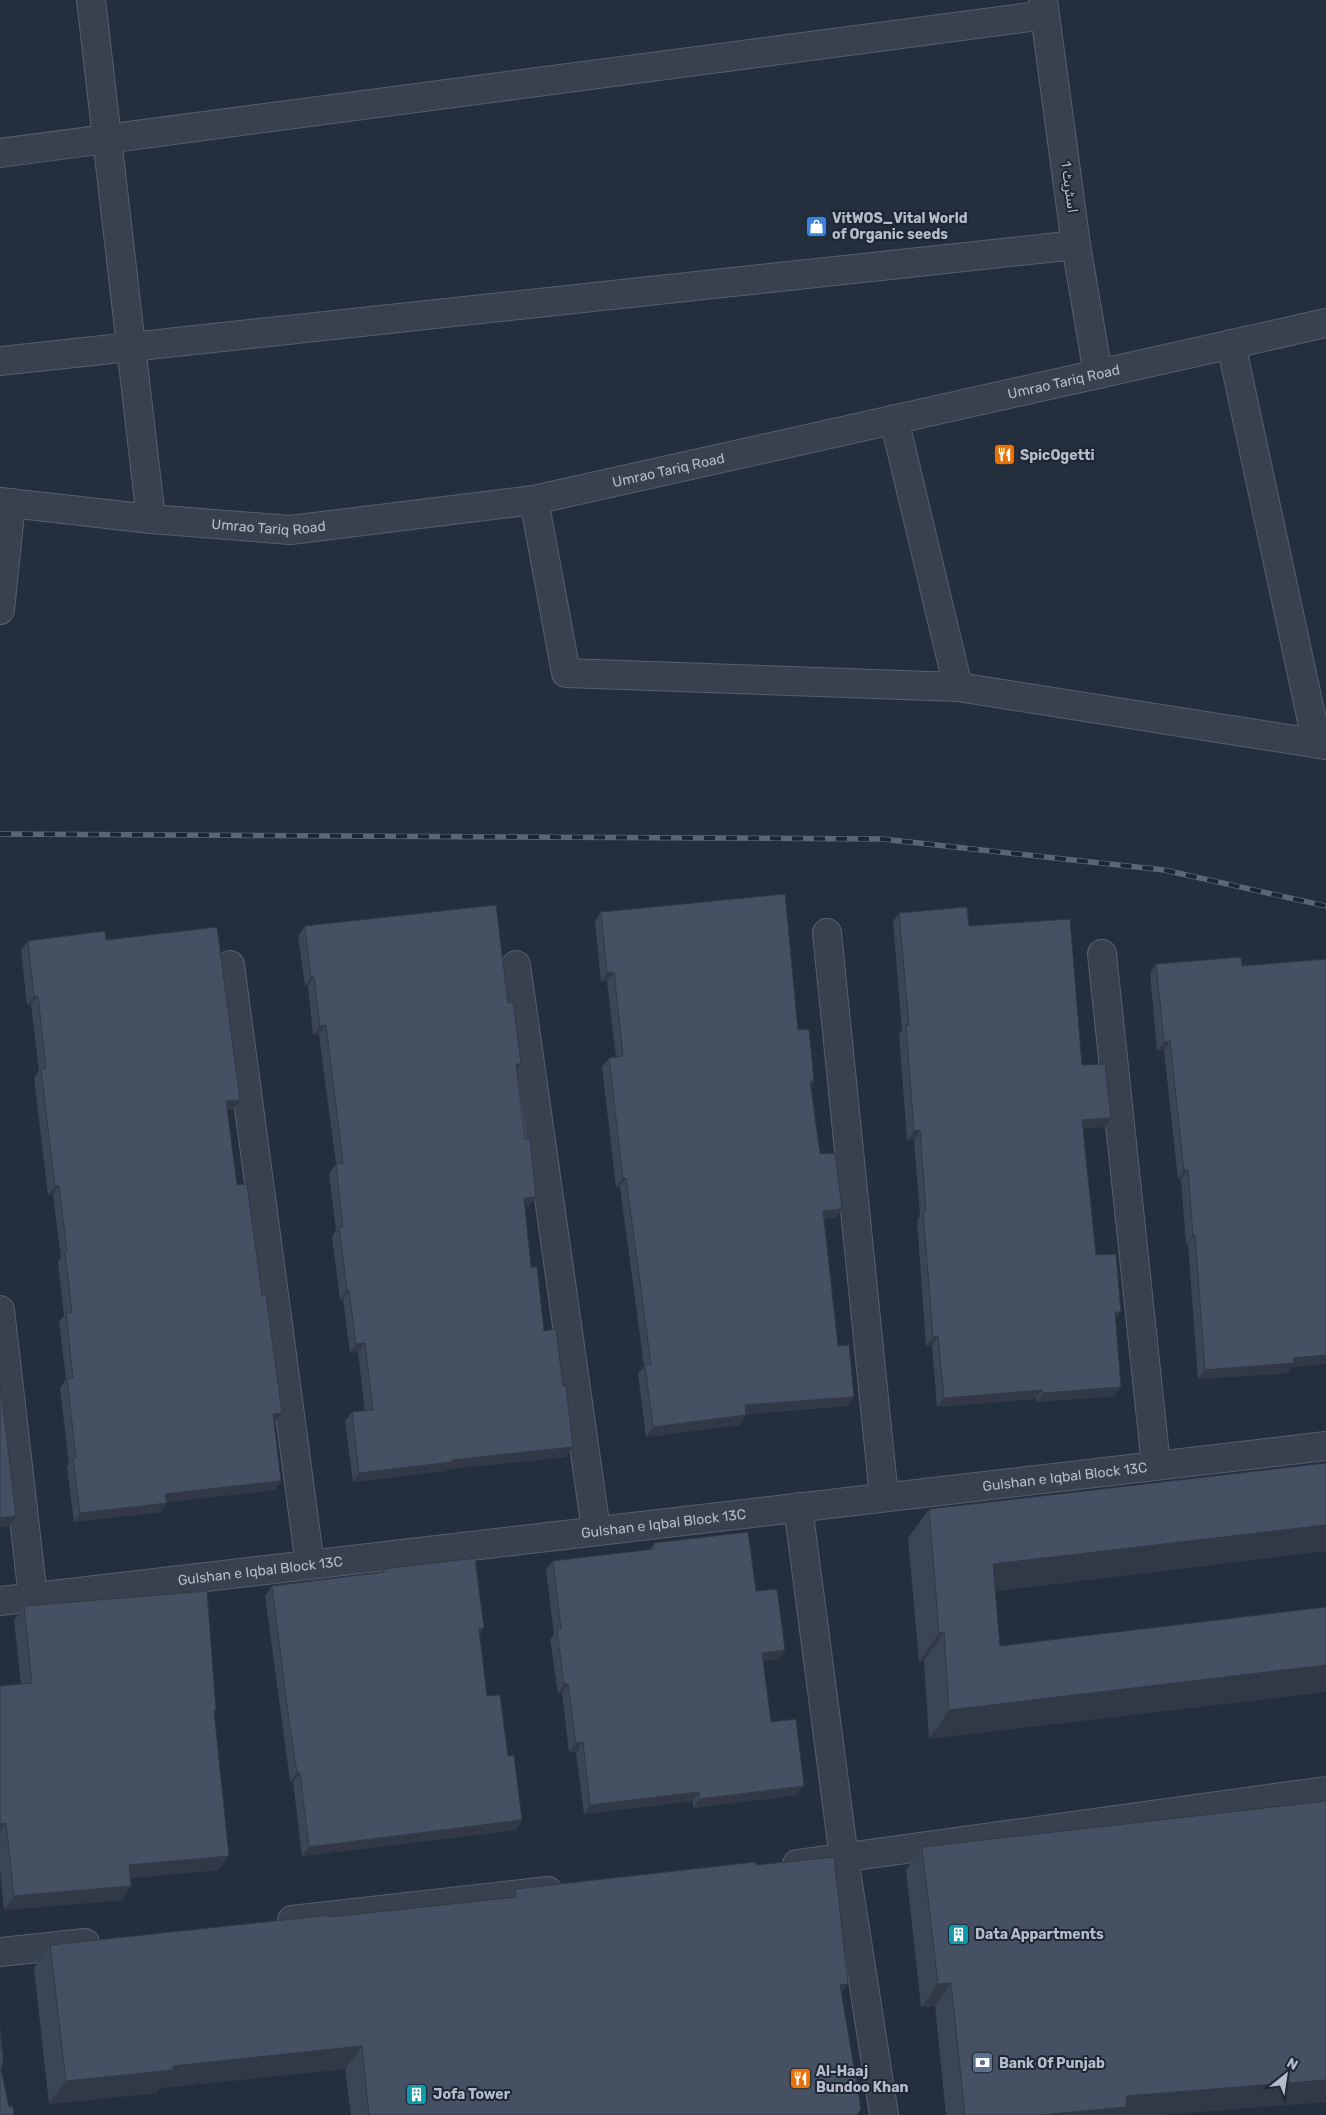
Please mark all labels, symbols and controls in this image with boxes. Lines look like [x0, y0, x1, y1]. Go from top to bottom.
street label: اسٹریٹ 1 [1057, 160, 1081, 214]
place label: VitWOS_Vital World of Organic seeds [832, 210, 968, 243]
shop icon: VitWOS_Vital World of Organic seeds [804, 214, 828, 238]
street label: Umrao Tariq Road [1006, 361, 1122, 402]
restaurant icon: SpicOgetti [992, 443, 1016, 467]
place label: SpicOgetti [1020, 447, 1095, 464]
street label: Umrao Tariq Road [611, 449, 726, 491]
street label: Umrao Tariq Road [211, 515, 327, 539]
street label: Gulshan e Iqbal Block 13C [981, 1458, 1148, 1495]
street label: Gulshan e Iqbal Block 13C [580, 1505, 747, 1542]
street label: Gulshan e Iqbal Block 13C [177, 1553, 344, 1589]
building icon: Data Appartments [947, 1922, 971, 1946]
place label: Data Appartments [975, 1926, 1104, 1943]
north arrow [1261, 2050, 1311, 2100]
bank icon: Bank Of Punjab [971, 2051, 995, 2075]
text: N [1284, 2054, 1301, 2074]
place label: Bank Of Punjab [999, 2055, 1105, 2072]
place label: Al-Haaj Bundoo Khan [816, 2063, 908, 2096]
restaurant icon: Al-Haaj Bundoo Khan [788, 2067, 812, 2091]
building icon: Jofa Tower [405, 2082, 429, 2106]
place label: Jofa Tower [433, 2086, 511, 2103]

